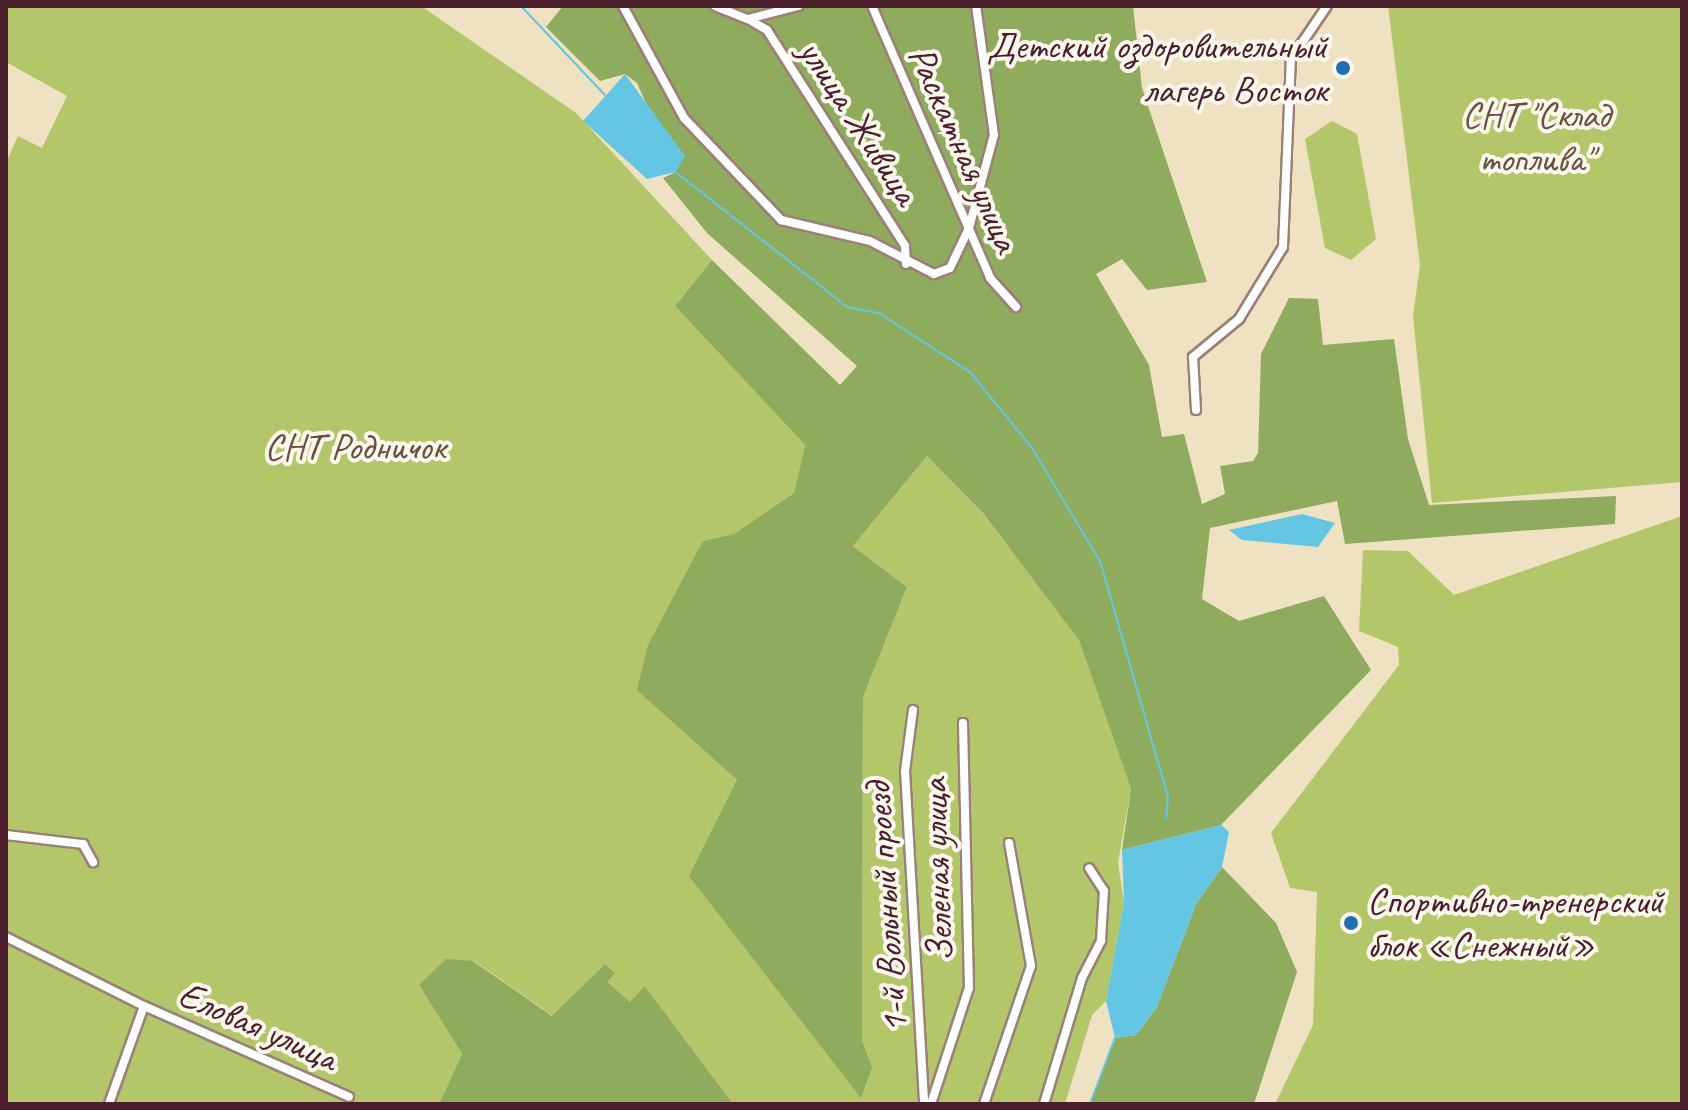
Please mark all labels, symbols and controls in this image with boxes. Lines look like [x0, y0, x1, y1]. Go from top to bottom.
place label: Детский оздоровительный лагерь Восток [987, 23, 1327, 112]
street label: улица Живица [789, 32, 929, 212]
street label: Раскатная улица [898, 38, 1030, 260]
marker: Детский оздоровительный лагерь Восток [1334, 59, 1352, 77]
park label: СНТ "Склад топлива" [1462, 92, 1610, 182]
park label: СНТ Родничок [264, 424, 446, 470]
street label: Зеленая улица [911, 777, 963, 963]
street label: 1-й Вольный проезд [855, 781, 917, 1035]
place label: Спортивно-тренерский блок «Снежный» [1367, 878, 1663, 968]
marker: Спортивно-тренерский блок «Снежный» [1342, 914, 1360, 932]
street label: Еловая улица [172, 971, 344, 1081]

